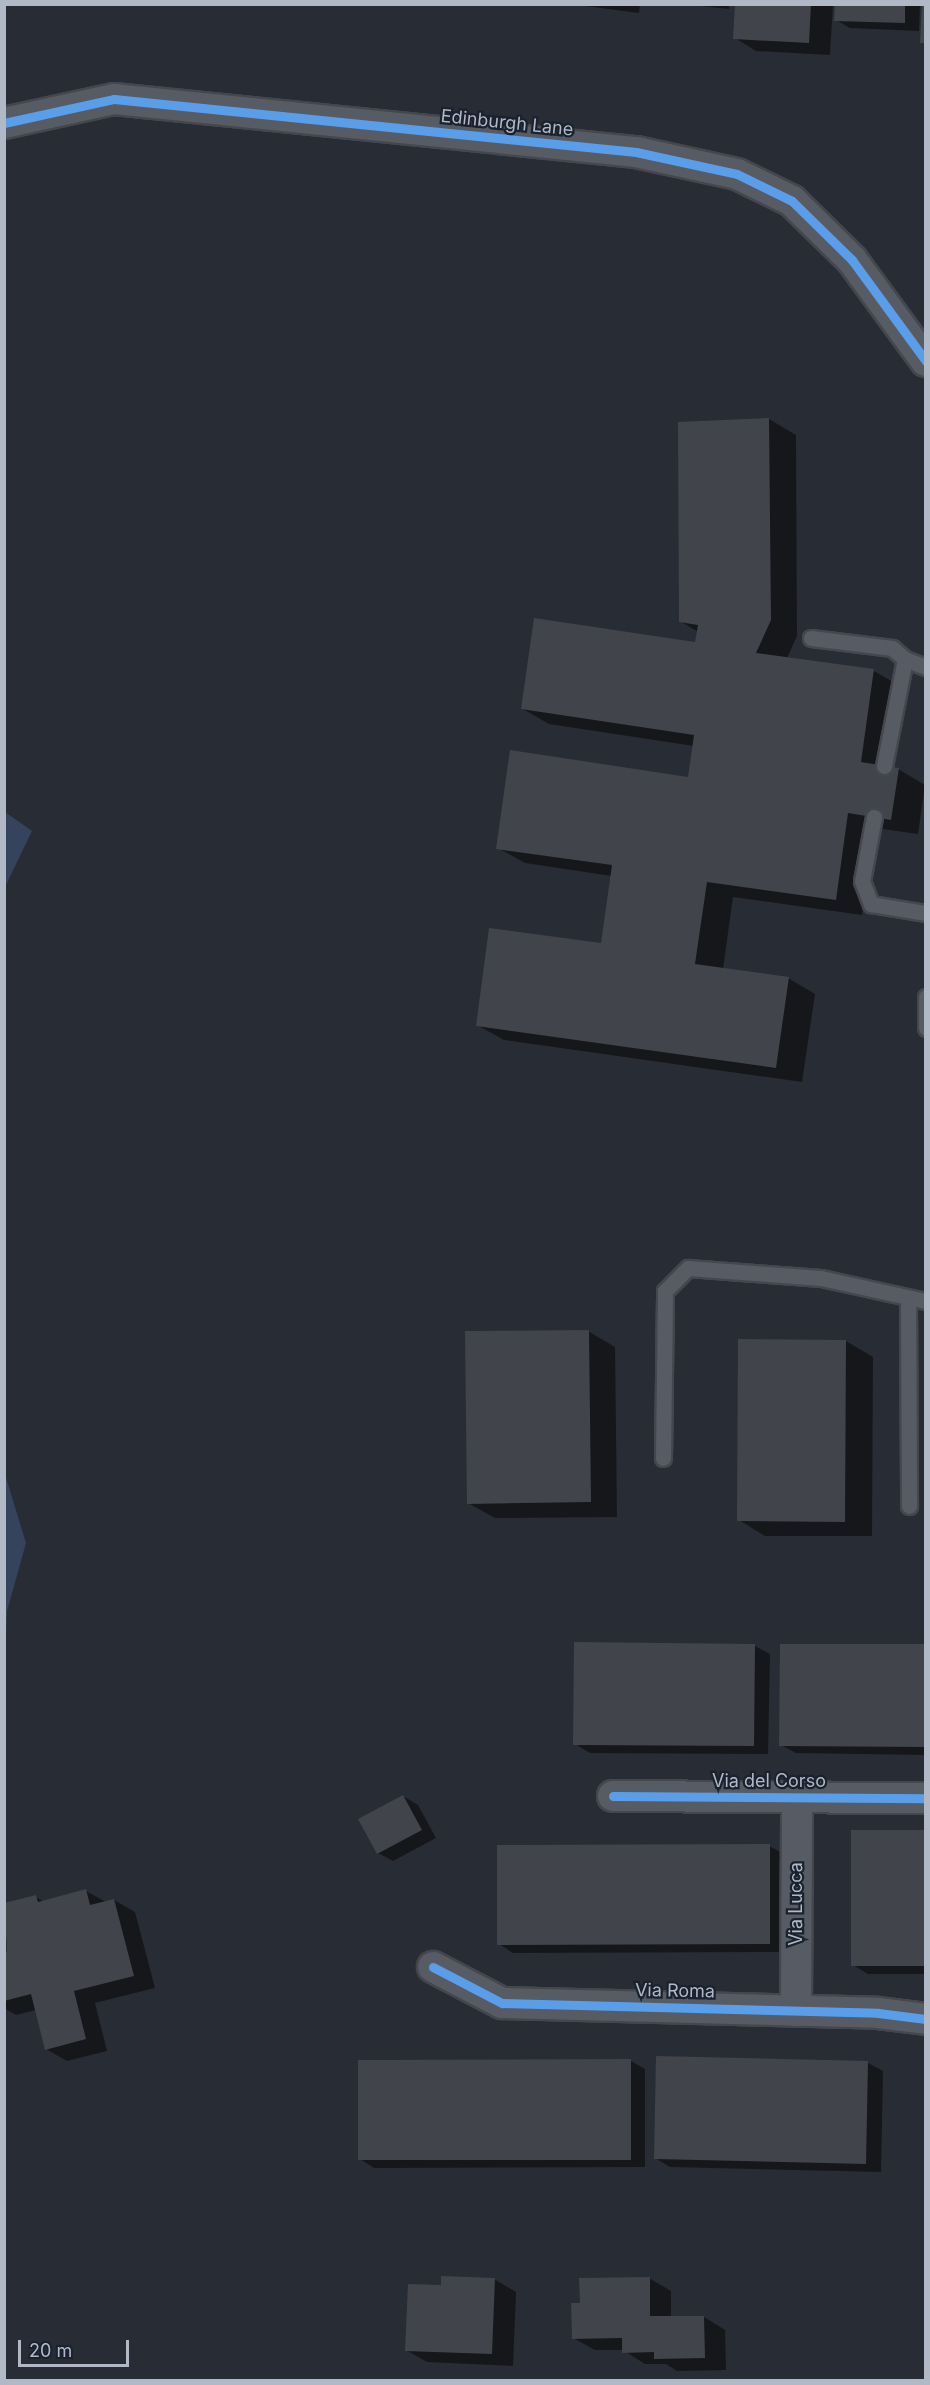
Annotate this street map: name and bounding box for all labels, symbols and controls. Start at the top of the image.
street label: Edinburgh Lane [440,105,574,141]
street label: Via del Corso [712,1770,826,1792]
street label: Via Lucca [785,1862,807,1946]
street label: Via Roma [635,1980,715,2002]
scale bar [21,2328,132,2366]
text: 20 m [29,2340,72,2361]

